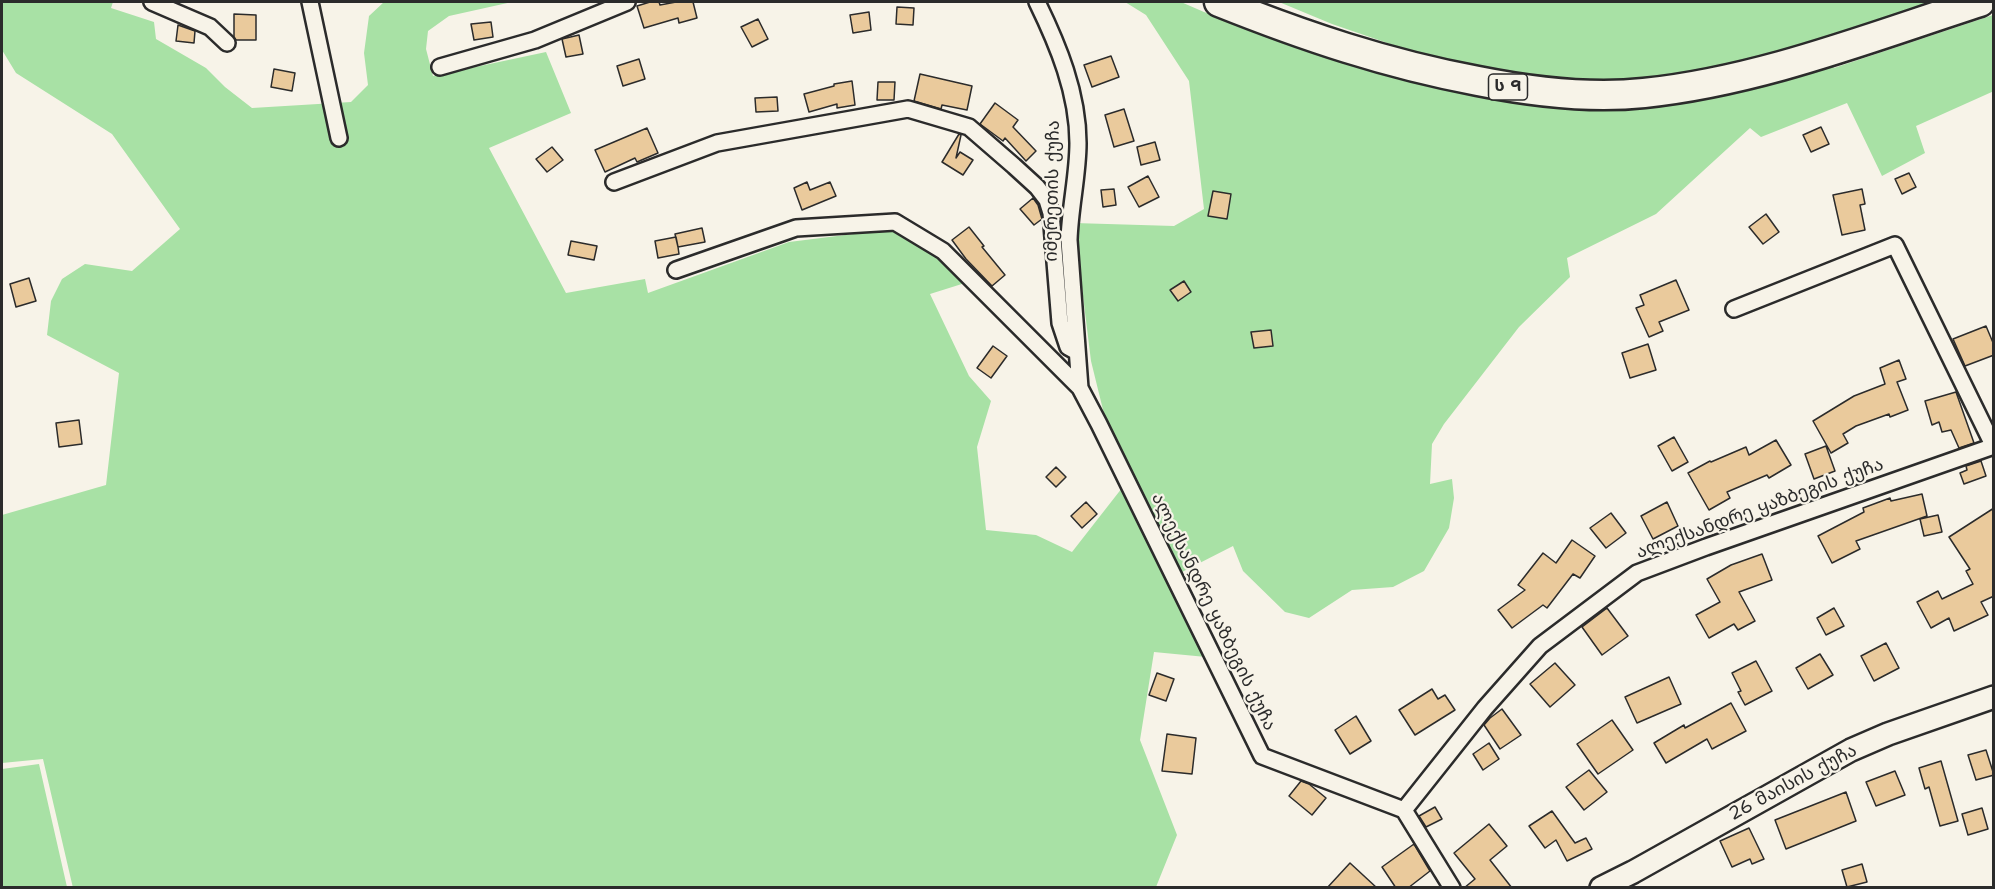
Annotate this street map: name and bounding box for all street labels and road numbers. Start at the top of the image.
road number: ს 9 [1488,74,1528,100]
street label: იმერეთის ქუჩა [1041,120,1065,262]
street label: ალექსანდრე ყაზბეგის ქუჩა [1633,454,1887,564]
street label: ალექსანდრე ყაზბეგის ქუჩა [1146,490,1280,734]
street label: 26 მაისის ქუჩა [1725,740,1861,826]

